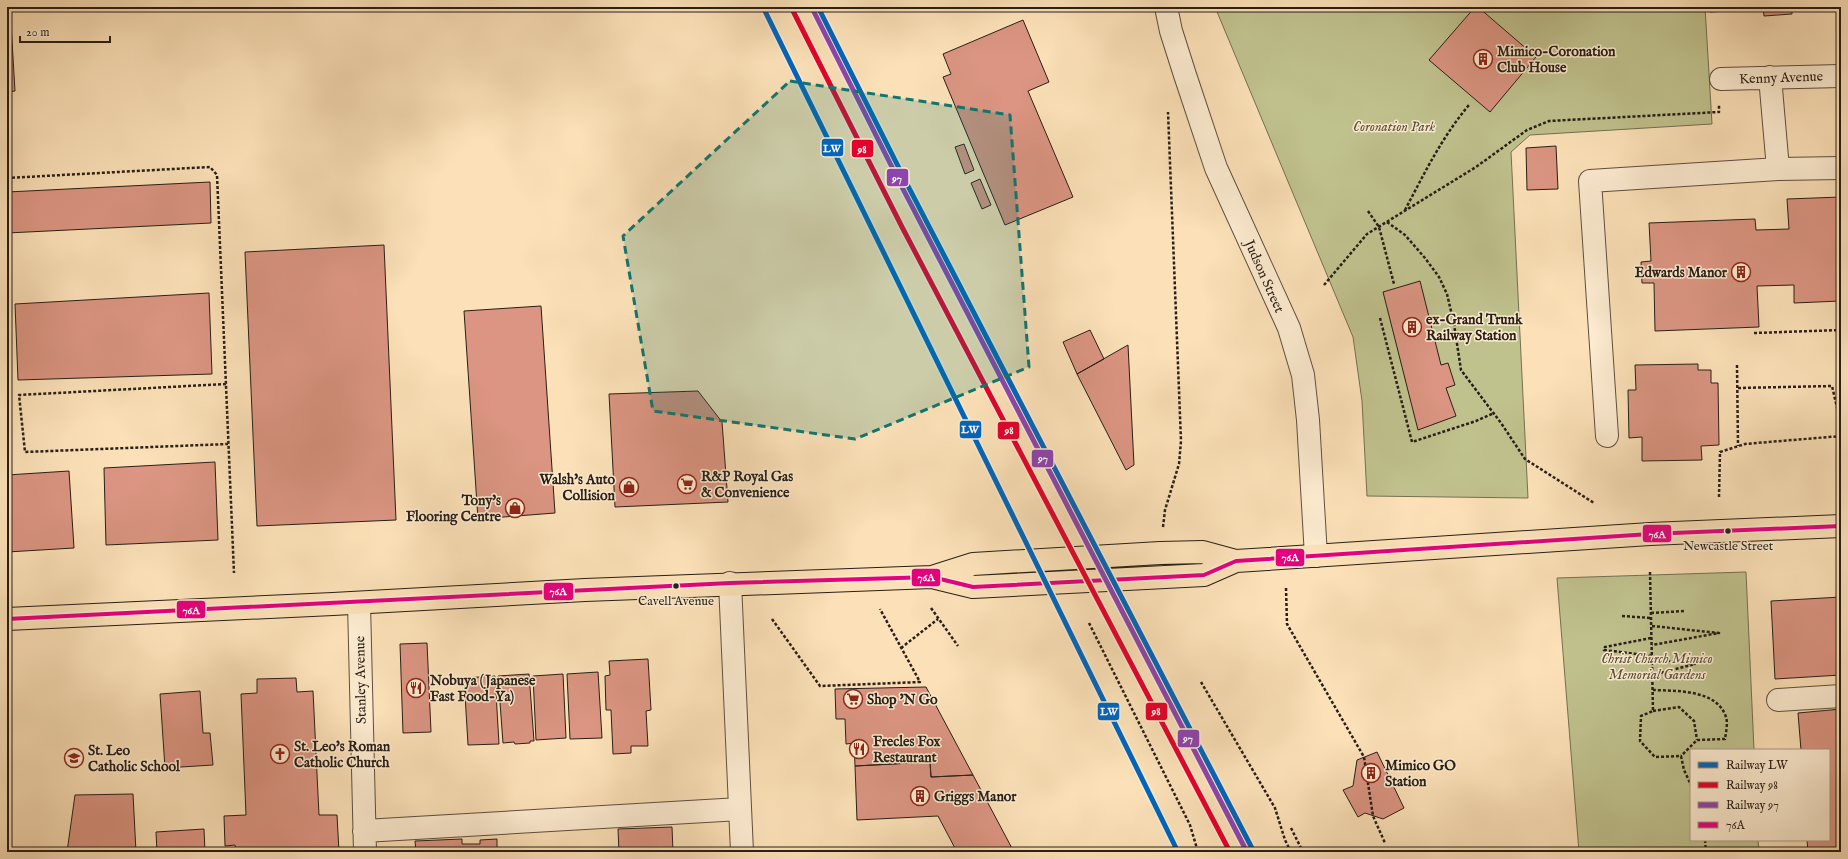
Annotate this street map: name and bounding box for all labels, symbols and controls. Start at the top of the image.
scale bar [20,18,110,44]
text: 20 m [26,25,49,40]
place label: Mimico-Coronation Club House [1497,43,1616,77]
building icon: Mimico-Coronation Club House [1472,48,1494,70]
street label: Kenny Avenue [1739,68,1824,88]
park label: Coronation Park [1353,118,1435,136]
line badge: LW [821,138,844,157]
line badge: 98 [851,139,874,158]
text: LW [822,142,843,156]
text: 98 [856,143,867,157]
line badge: 97 [886,168,909,187]
text: 97 [891,172,902,186]
street label: Judson Street [1239,235,1288,316]
building icon: Edwards Manor [1730,261,1752,283]
place label: Edwards Manor [1635,264,1728,282]
place label: ex-Grand Trunk Railway Station [1426,311,1523,345]
building icon: ex-Grand Trunk Railway Station [1401,316,1423,338]
line badge: LW [959,420,982,439]
line badge: 98 [997,421,1020,440]
text: LW [960,423,981,437]
text: 98 [1003,424,1014,438]
line badge: 97 [1031,449,1054,468]
text: 97 [1037,452,1048,466]
place label: R&P Royal Gas & Convenience [701,468,793,502]
place label: Walsh's Auto Collision [538,471,616,505]
supermarket icon: R&P Royal Gas & Convenience [676,473,698,495]
shop icon: Walsh's Auto Collision [618,476,640,498]
place label: Tony's Flooring Centre [406,492,502,526]
shop icon: Tony's Flooring Centre [504,497,526,519]
line badge: 76A [1642,524,1672,543]
marker: Newcastle Street [1723,526,1733,536]
text: 76A [1648,528,1666,542]
place label: Newcastle Street [1683,538,1774,555]
line badge: 76A [1275,548,1305,567]
text: 76A [1281,551,1299,565]
line badge: 76A [911,568,941,587]
text: 76A [917,571,935,585]
marker: Cavell Avenue [671,581,681,591]
line badge: 76A [543,582,574,601]
text: 76A [549,585,567,599]
place label: Cavell Avenue [638,593,714,610]
line badge: 76A [176,600,206,619]
text: 76A [182,604,200,618]
street label: Stanley Avenue [351,635,371,724]
park label: Christ Church Mimico Memorial Gardens [1601,650,1713,684]
place label: Nobuya (Japanese Fast Food-Ya) [429,672,536,706]
restaurant icon: Nobuya (Japanese Fast Food-Ya) [405,677,427,699]
supermarket icon: Shop 'N Go [842,688,864,710]
place label: Shop 'N Go [867,691,938,709]
line badge: LW [1097,702,1120,721]
line badge: 98 [1145,702,1168,721]
text: LW [1099,705,1120,719]
text: 98 [1150,705,1161,719]
line badge: 97 [1177,729,1200,748]
text: 97 [1182,732,1193,746]
place label: Frecles Fox Restaurant [873,733,941,767]
place label: St. Leo's Roman Catholic Church [294,738,391,772]
restaurant icon: Frecles Fox Restaurant [848,738,870,760]
place label: St. Leo Catholic School [88,742,181,776]
church icon: St. Leo's Roman Catholic Church [269,743,291,765]
school or university icon: St. Leo Catholic School [63,747,85,769]
legend [1690,749,1830,841]
place label: Mimico GO Station [1385,757,1456,791]
text: Railway LW [1726,758,1788,773]
building icon: Mimico GO Station [1360,762,1382,784]
text: Railway 98 [1726,778,1778,793]
building icon: Griggs Manor [909,785,931,807]
place label: Griggs Manor [934,788,1017,806]
text: Railway 97 [1726,798,1779,813]
text: 76A [1726,818,1746,833]

